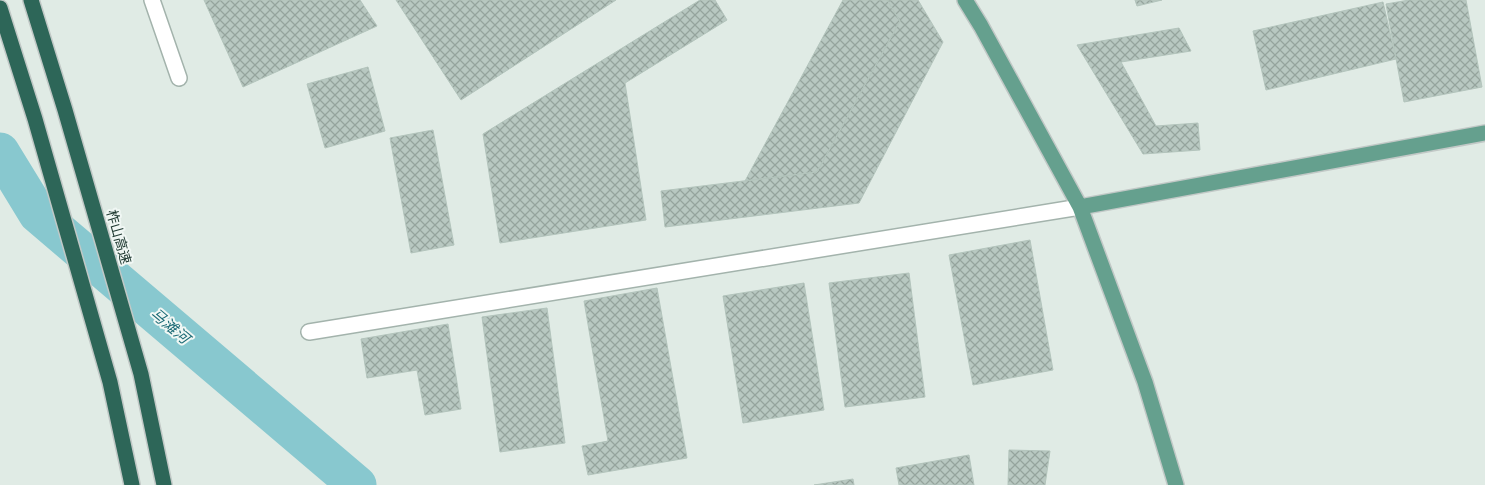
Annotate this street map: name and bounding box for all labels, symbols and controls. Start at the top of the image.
street label: 柞山高速 [103,207,136,266]
water label: 马滩河 [147,303,197,349]

